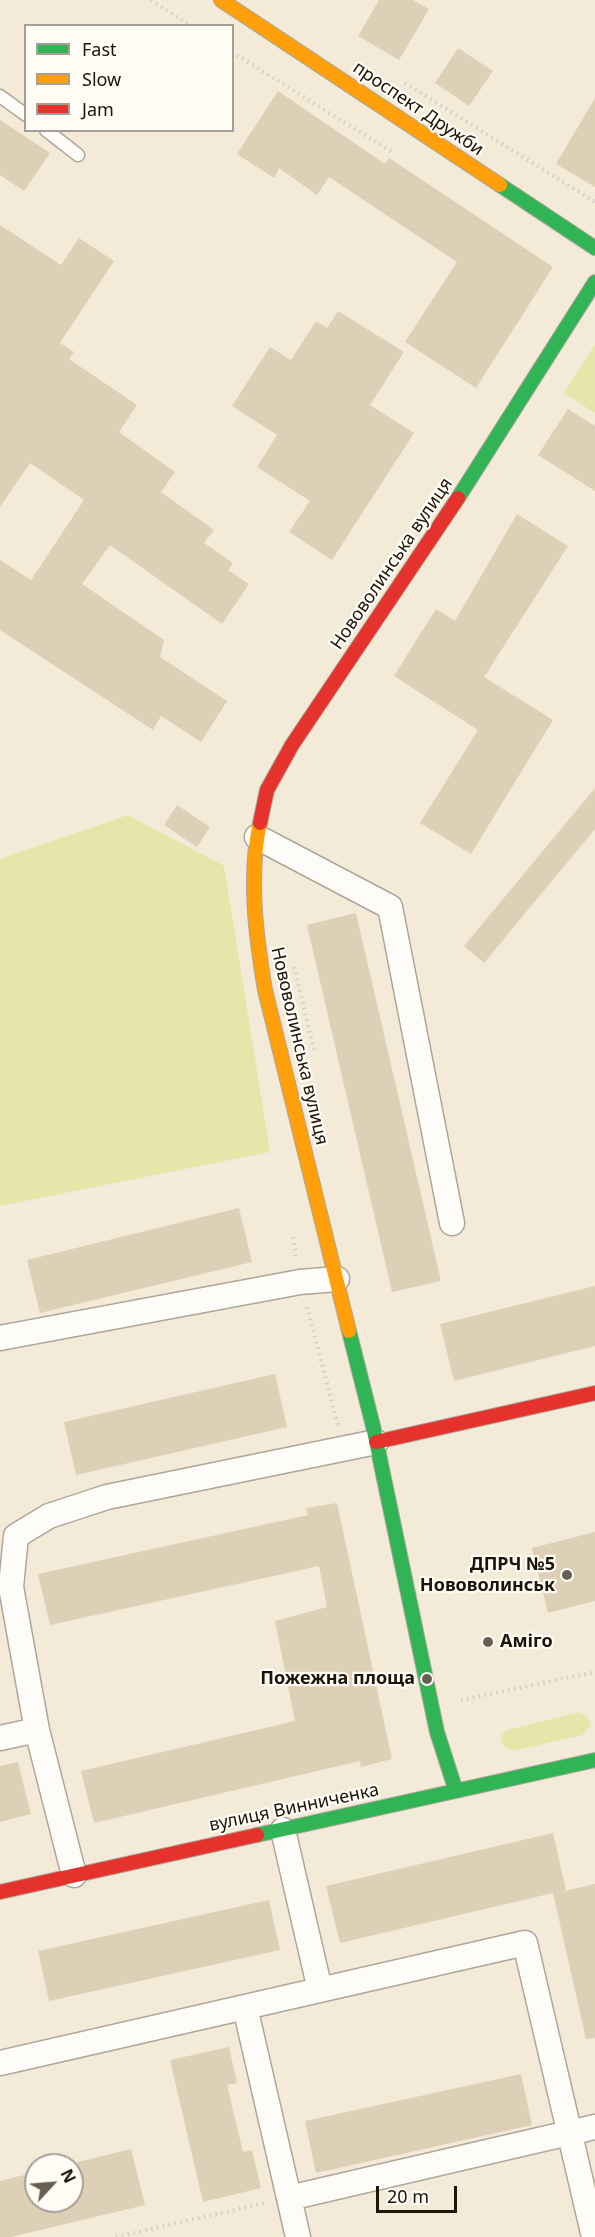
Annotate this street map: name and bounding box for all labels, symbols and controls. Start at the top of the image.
legend [24,24,234,132]
text: Fast [82,37,117,61]
street label: проспект Дружби [348,57,488,161]
text: Slow [82,67,121,91]
text: Jam [82,97,114,121]
street label: Нововолинська вулиця [326,474,458,654]
street label: Нововолинська вулиця [266,945,332,1147]
place label: ДПРЧ №5 Нововолинськ [420,1554,555,1596]
marker: ДПРЧ №5 Нововолинськ [560,1568,574,1582]
place label: Аміго [500,1631,553,1653]
marker: Аміго [481,1635,495,1649]
place label: Пожежна площа [260,1668,415,1690]
marker: Пожежна площа [420,1672,434,1686]
street label: вулиця Винниченка [207,1779,381,1837]
north arrow [24,2153,84,2213]
text: N [56,2165,81,2187]
scale bar [379,2174,460,2212]
text: 20 m [387,2184,429,2208]

